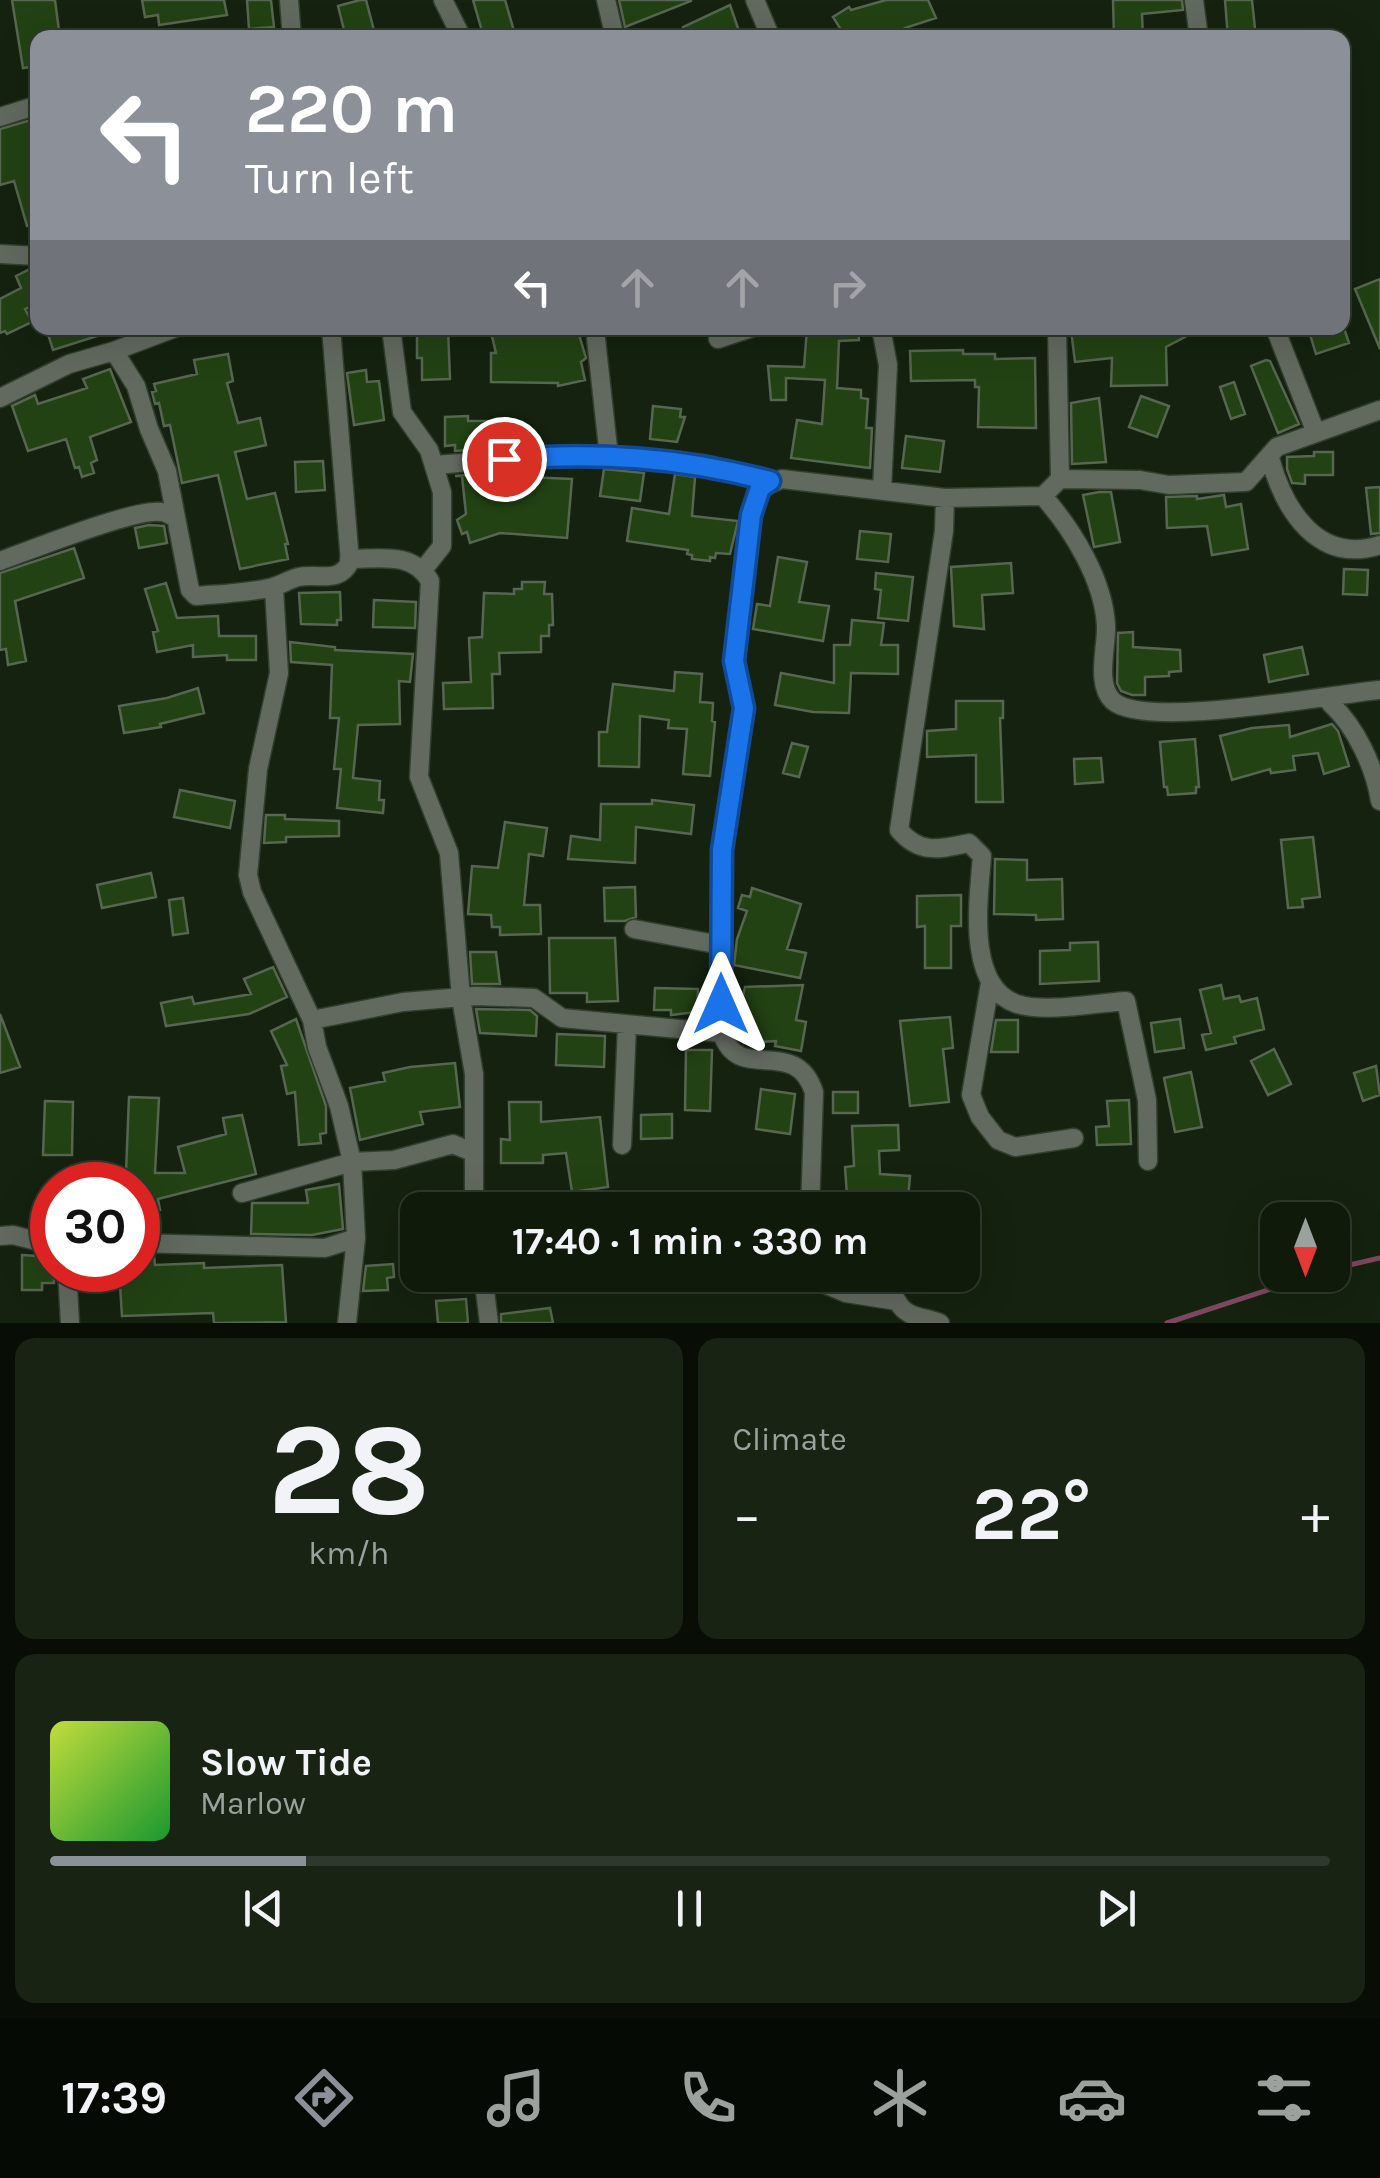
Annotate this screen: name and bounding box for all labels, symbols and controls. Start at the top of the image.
text: 220 m [245,68,458,150]
icon: left [80,70,210,200]
text: Turn left [245,152,414,204]
icon: left [505,260,560,315]
icon: ahead [610,260,665,315]
icon: ahead [715,260,770,315]
icon: right [820,260,875,315]
pin [462,417,547,502]
icon: arrive [477,432,532,487]
position arrow [669,952,773,1056]
speed limit sign: 30 [30,1162,160,1292]
north arrow [1260,1202,1350,1292]
map controls [1260,1202,1350,1292]
text: 17:40 · 1 min · 330 m [512,1219,868,1264]
text: 28 [267,1394,430,1546]
text: Climate [733,1421,847,1458]
text: 22° [971,1470,1091,1558]
text: − [733,1483,761,1547]
text: + [1301,1483,1330,1547]
text: km/h [308,1535,389,1572]
text: Slow Tide [200,1740,372,1785]
text: Marlow [200,1785,306,1822]
icon: previous [236,1881,291,1936]
icon: pause [662,1881,717,1936]
icon: next [1089,1881,1144,1936]
icon: directions [289,2063,359,2133]
icon: music [481,2063,551,2133]
icon: phone [673,2063,743,2133]
icon: climate [865,2063,935,2133]
icon: car [1057,2063,1127,2133]
icon: filters [1249,2063,1319,2133]
text: 17:39 [61,2072,167,2124]

